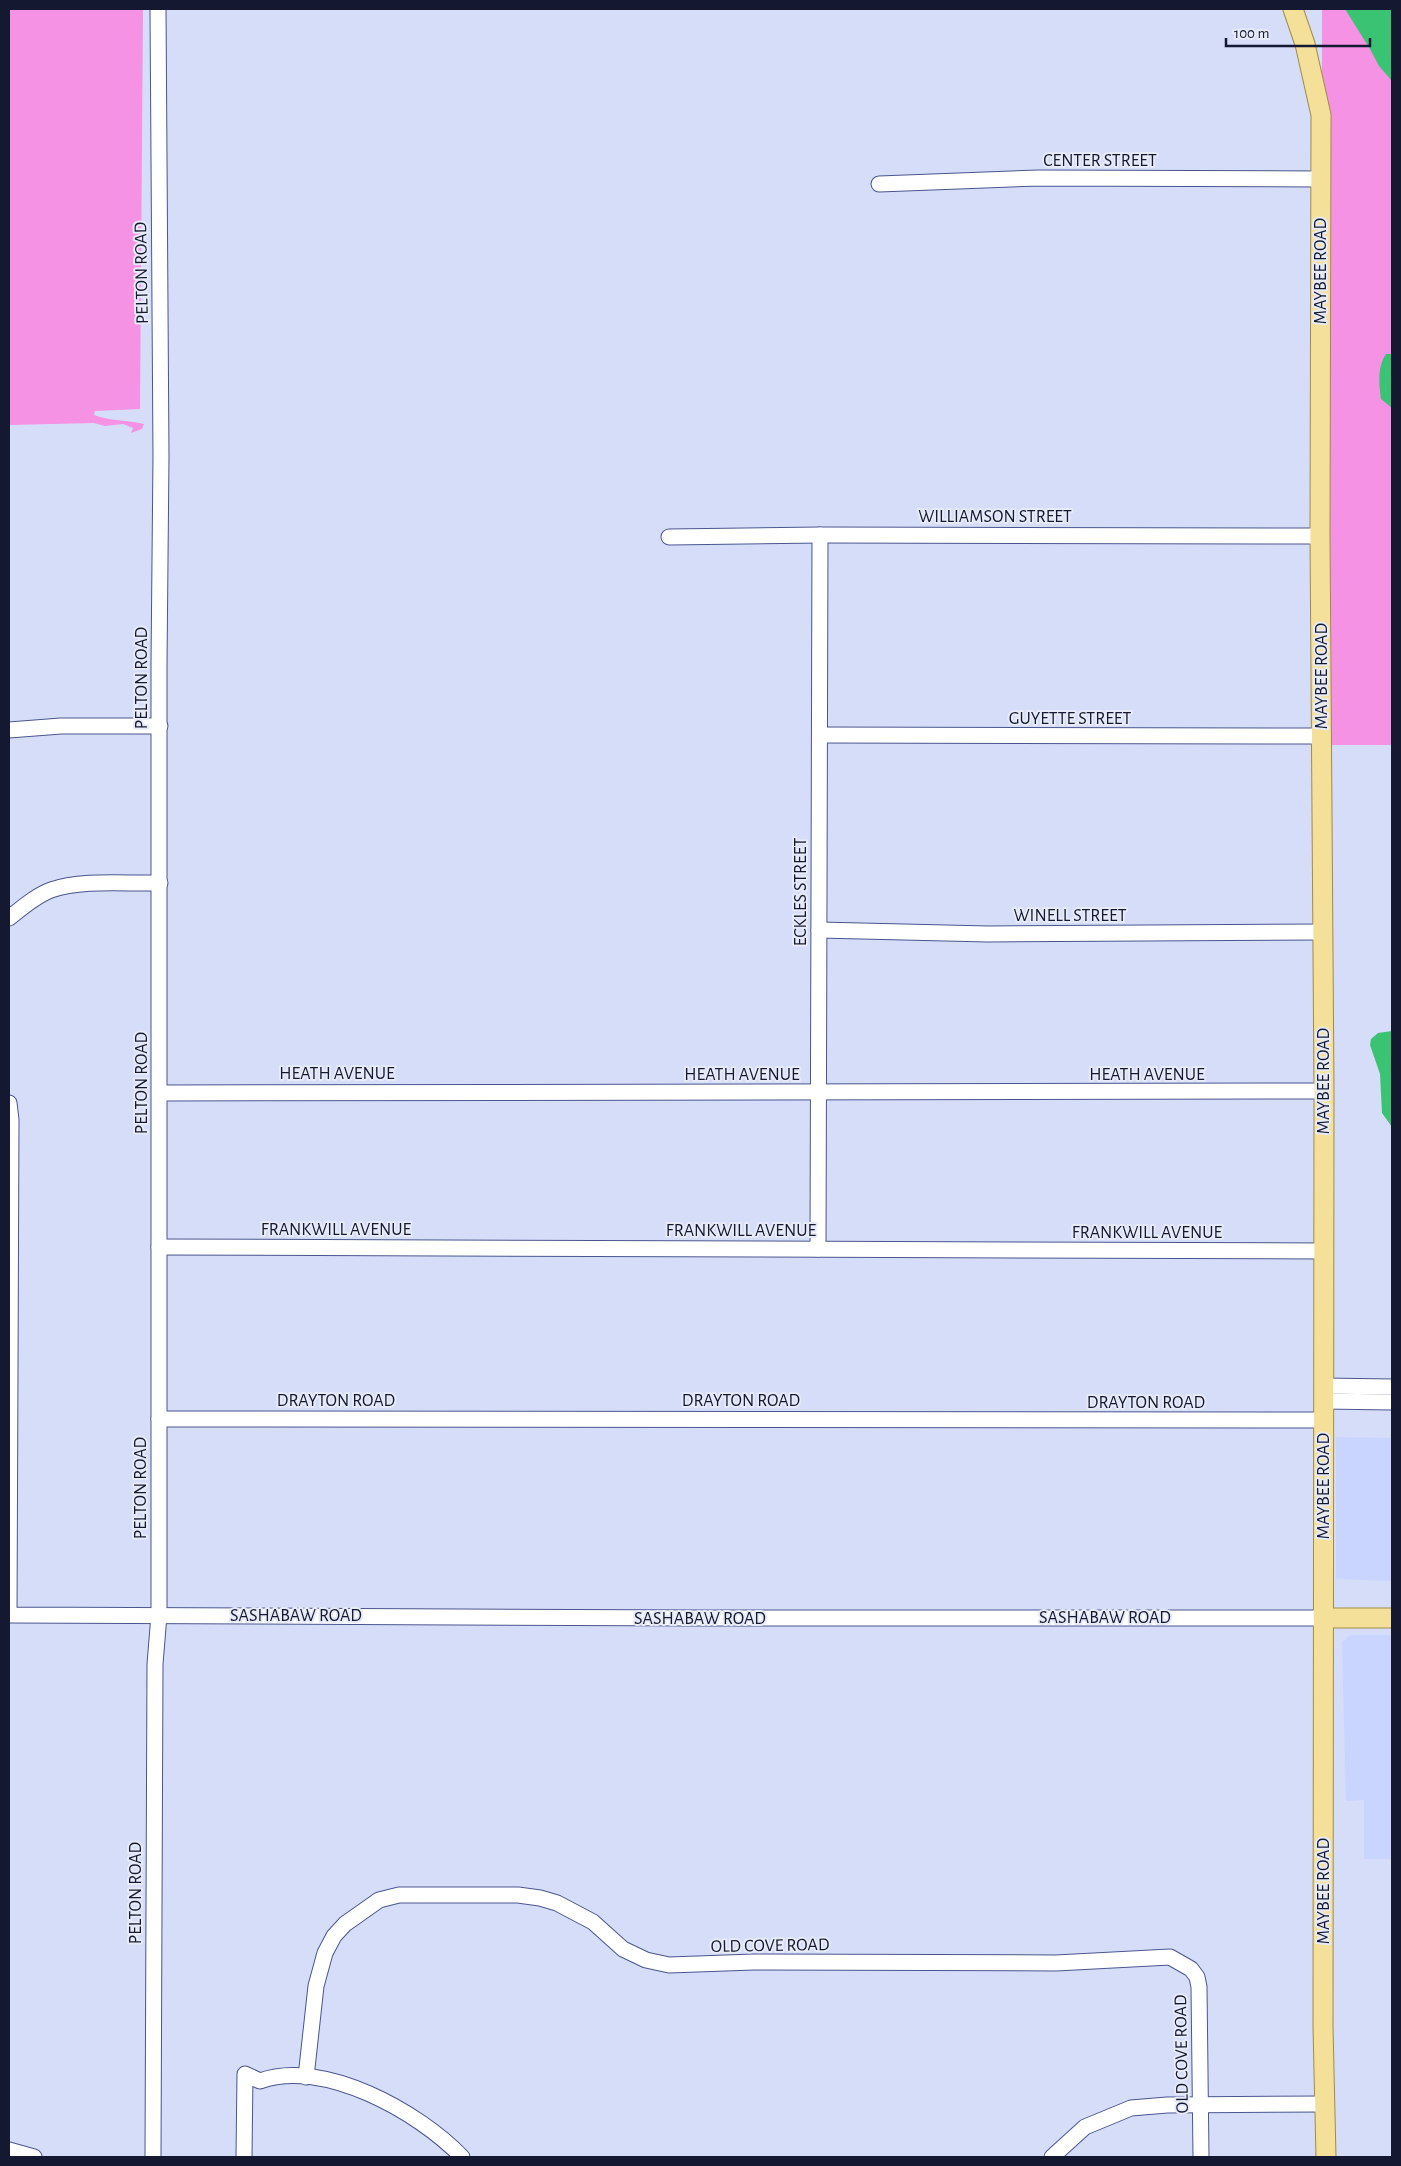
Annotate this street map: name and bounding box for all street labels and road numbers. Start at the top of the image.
street label: CENTER STREET [1043,152,1157,170]
street label: MAYBEE ROAD [1312,218,1330,324]
street label: PELTON ROAD [132,222,152,324]
street label: WILLIAMSON STREET [918,508,1072,526]
street label: MAYBEE ROAD [1313,623,1331,729]
street label: PELTON ROAD [133,627,151,729]
street label: GUYETTE STREET [1009,710,1132,728]
street label: ECKLES STREET [792,838,810,946]
street label: WINELL STREET [1013,907,1127,925]
street label: MAYBEE ROAD [1315,1028,1333,1134]
street label: PELTON ROAD [133,1032,151,1134]
street label: HEATH AVENUE [279,1065,395,1083]
street label: HEATH AVENUE [684,1066,800,1084]
street label: HEATH AVENUE [1089,1066,1205,1084]
street label: FRANKWILL AVENUE [261,1221,411,1239]
street label: FRANKWILL AVENUE [666,1222,816,1240]
street label: FRANKWILL AVENUE [1072,1224,1222,1242]
street label: DRAYTON ROAD [277,1392,395,1410]
street label: DRAYTON ROAD [682,1392,800,1410]
street label: DRAYTON ROAD [1087,1394,1205,1412]
street label: MAYBEE ROAD [1315,1433,1333,1539]
street label: PELTON ROAD [132,1437,150,1539]
street label: SASHABAW ROAD [230,1607,362,1625]
street label: SASHABAW ROAD [1039,1609,1171,1627]
street label: SASHABAW ROAD [634,1610,766,1628]
street label: MAYBEE ROAD [1315,1838,1333,1944]
street label: PELTON ROAD [127,1842,145,1944]
street label: OLD COVE ROAD [710,1936,830,1956]
street label: OLD COVE ROAD [1172,1994,1192,2114]

